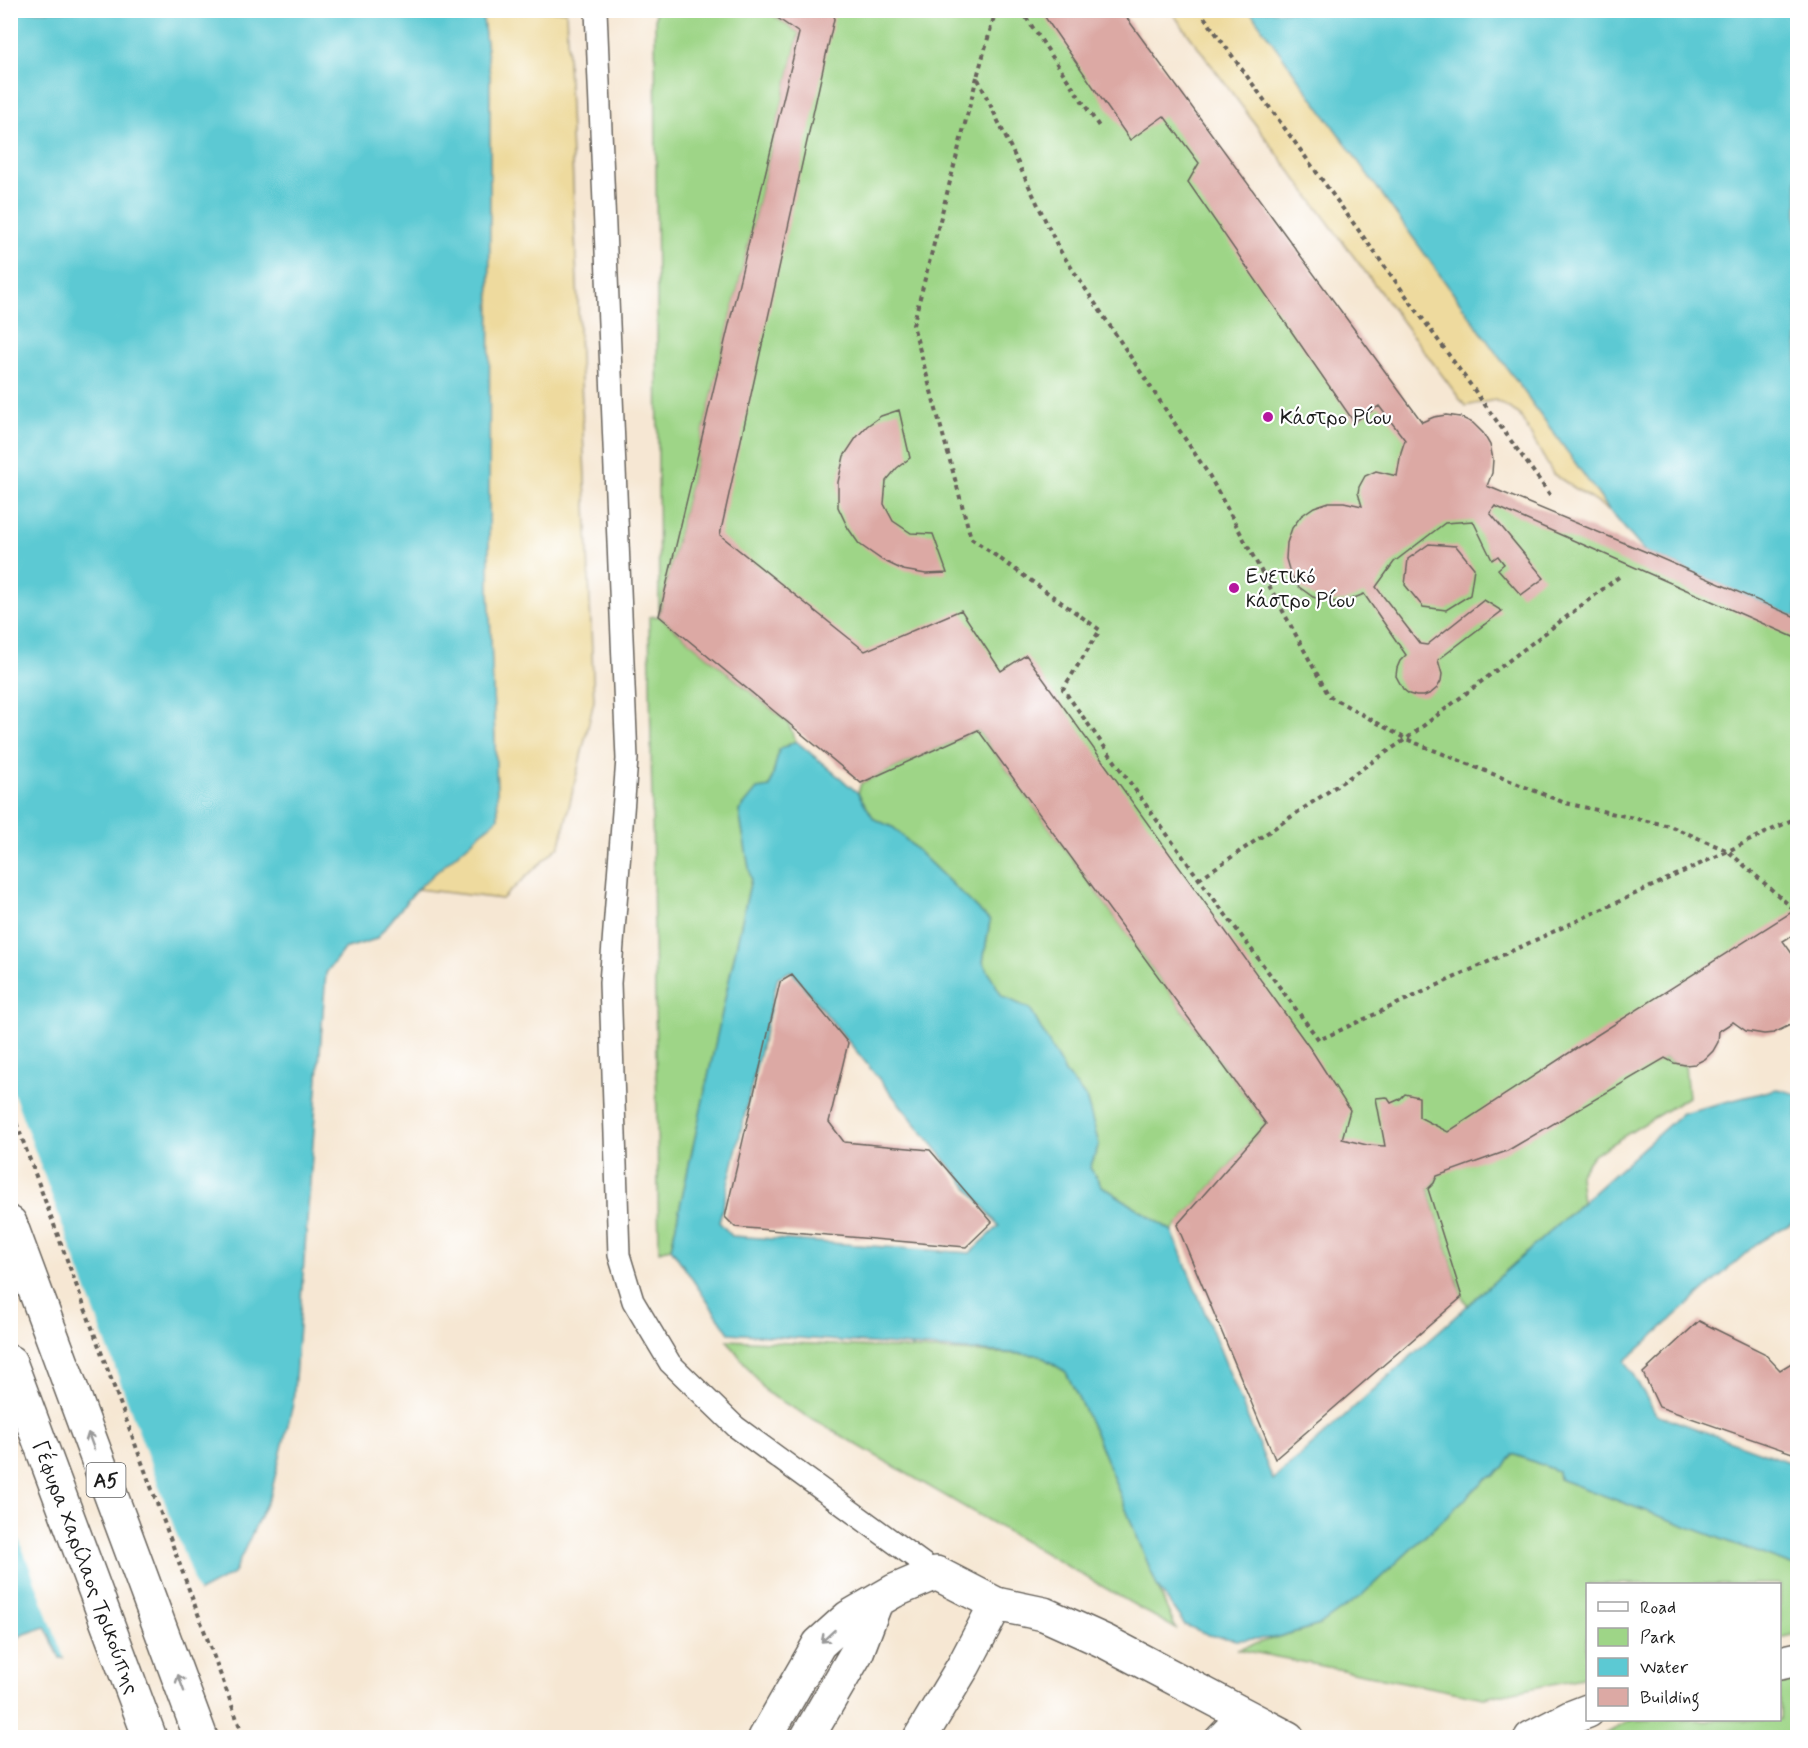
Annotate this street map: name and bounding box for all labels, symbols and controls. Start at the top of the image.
place label: Κάστρο Ρίου [1280,404,1392,432]
marker: Κάστρο Ρίου [1261,410,1275,424]
place label: Ενετικό κάστρο Ρίου [1246,563,1355,615]
marker: Ενετικό κάστρο Ρίου [1227,581,1241,595]
one-way arrow [85,1432,96,1451]
street label: Γέφυρα Χαρίλαος Τρικούπης [26,1437,145,1698]
road number: Α5 [86,1463,126,1497]
legend [1586,1583,1781,1721]
text: Road [1640,1596,1676,1620]
text: Park [1640,1626,1676,1650]
one-way arrow [821,1629,836,1643]
text: Water [1640,1656,1689,1680]
one-way arrow [174,1674,185,1692]
text: Building [1640,1686,1700,1712]

